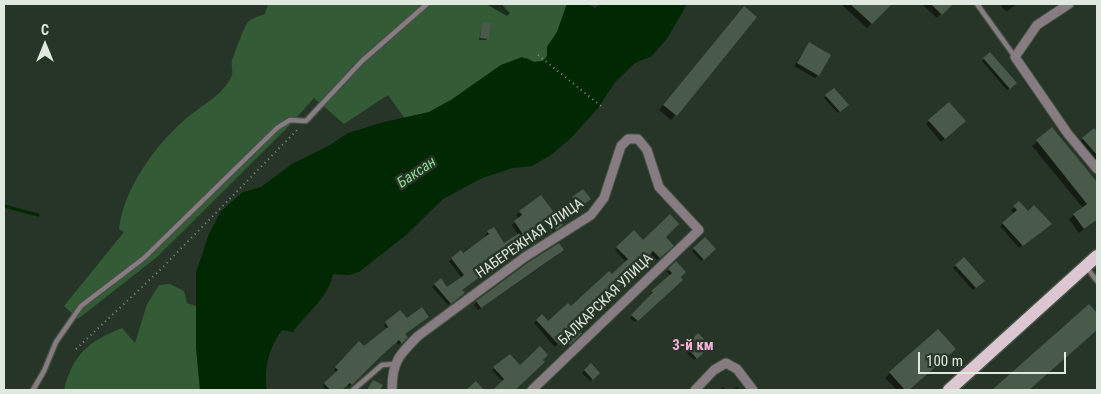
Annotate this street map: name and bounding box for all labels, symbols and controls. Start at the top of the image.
north arrow [20,20,70,70]
text: С [41,22,49,38]
water label: Баксан [394,154,440,192]
street label: НАБЕРЕЖНАЯ УЛИЦА [473,196,587,282]
street label: БАЛКАРСКАЯ УЛИЦА [555,251,657,349]
district label: 3-й км [672,337,714,355]
scale bar [921,342,1068,374]
text: 100 m [926,352,963,370]

